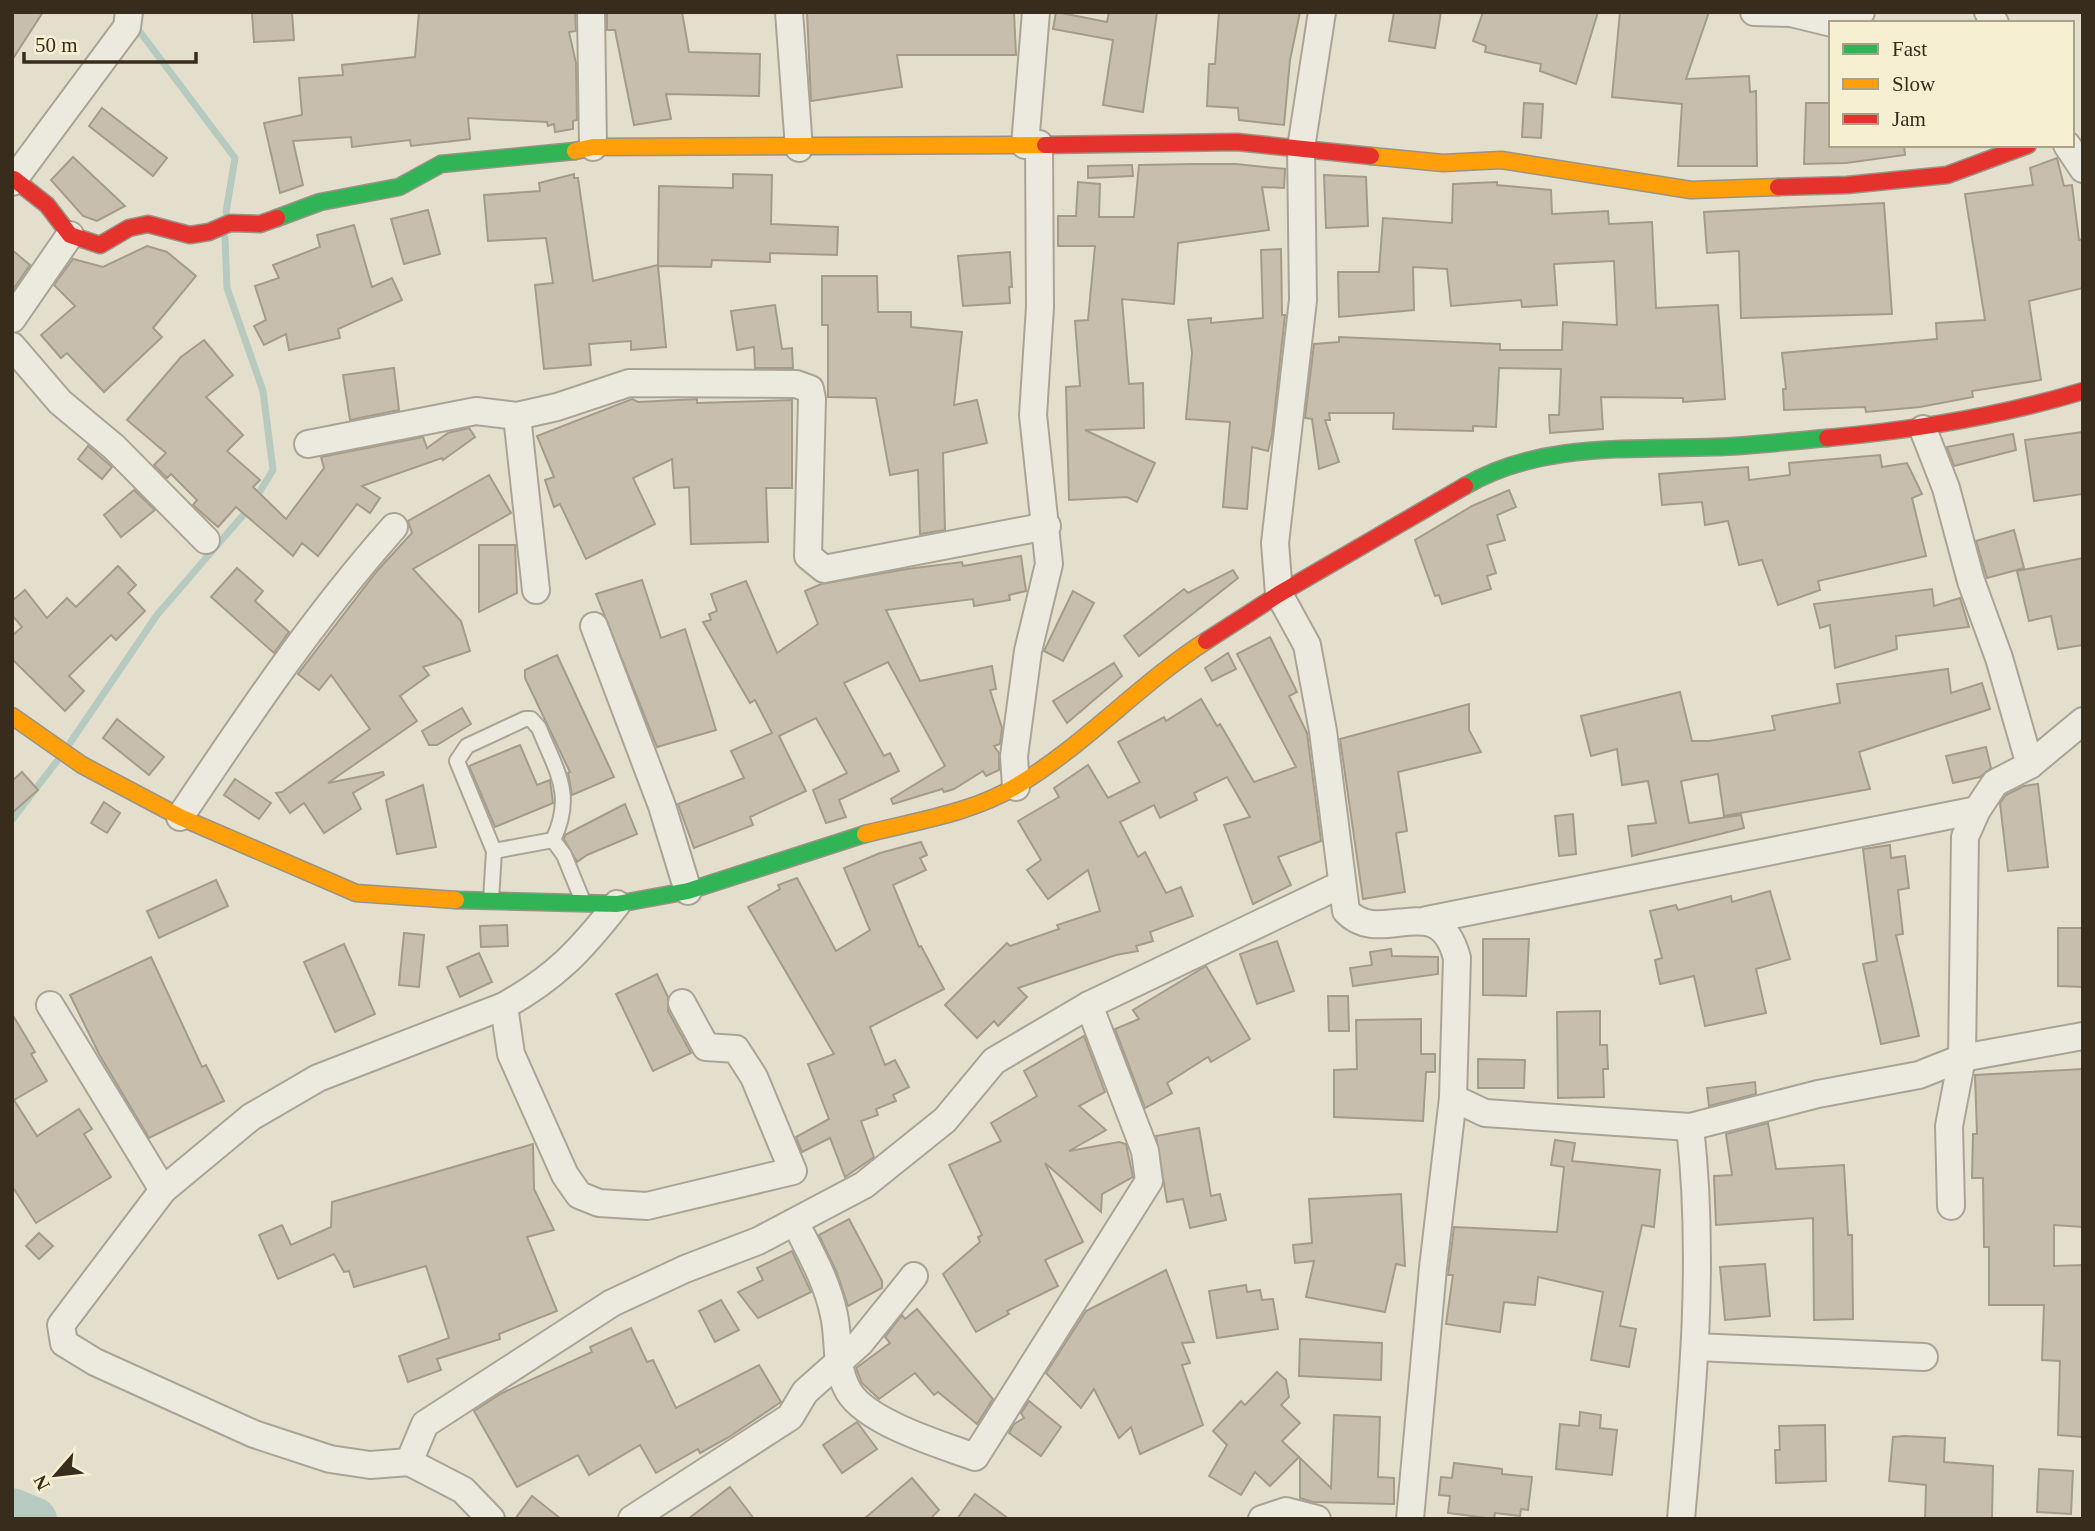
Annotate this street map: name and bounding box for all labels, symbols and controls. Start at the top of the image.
scale bar [24,21,196,65]
legend [1829,21,2074,147]
text: 50 m [35,33,78,57]
text: Fast [1892,37,1927,61]
text: Slow [1892,72,1936,96]
text: Jam [1892,107,1926,131]
north arrow [21,1440,91,1510]
text: N [29,1472,54,1494]

